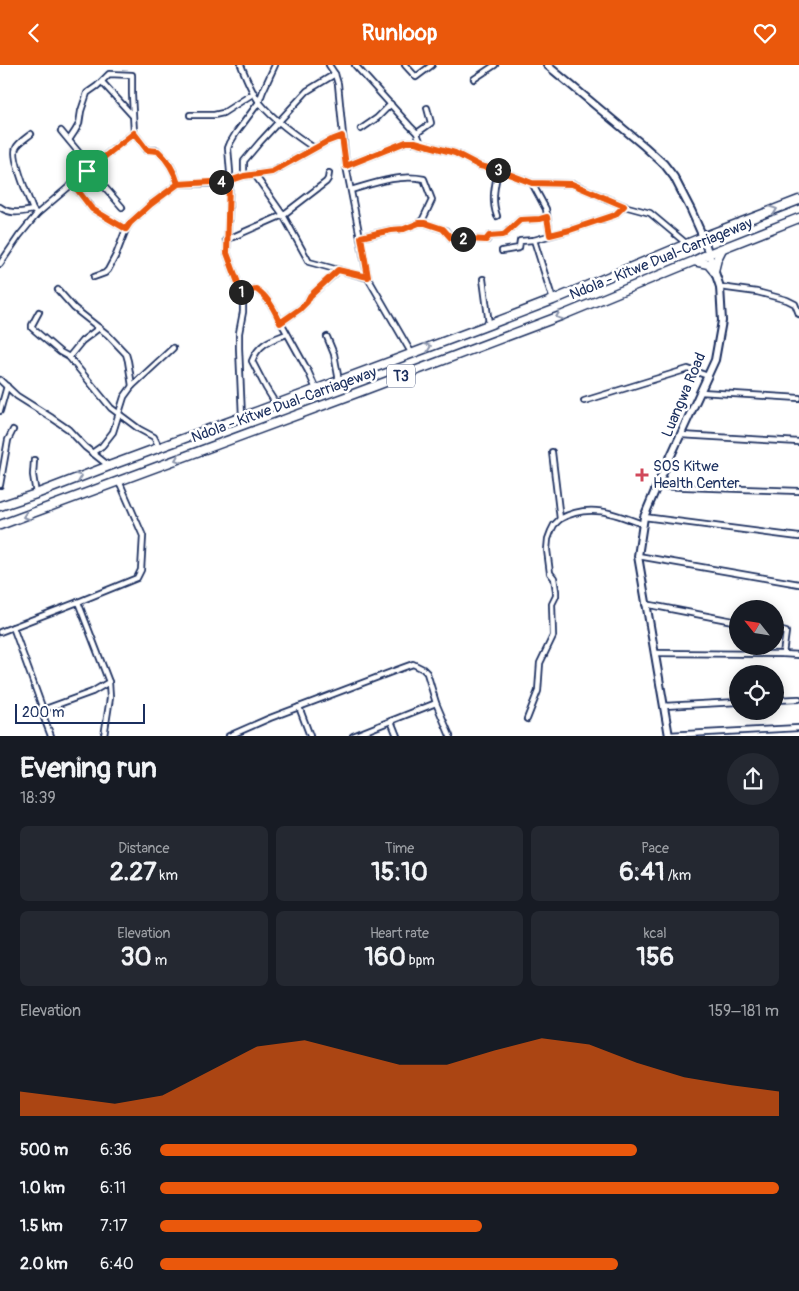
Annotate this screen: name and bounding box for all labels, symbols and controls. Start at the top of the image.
icon: back [20,19,48,47]
text: Runloop [362,19,437,47]
icon: heart [751,19,779,47]
pin [66,150,108,192]
icon: arrive [73,157,101,185]
pin: 3 [486,157,510,183]
text: 3 [495,162,502,179]
pin: 4 [208,169,234,195]
text: 4 [217,174,226,191]
one-way arrow [769,206,778,216]
street label: Ndola - Kitwe Dual-Carriageway [567,213,756,304]
pin: 2 [450,227,476,251]
text: 2 [460,231,467,248]
pin: 1 [228,279,254,305]
text: 1 [239,284,244,301]
one-way arrow [556,310,564,320]
one-way arrow [423,343,432,354]
street label: Luangwa Road [658,350,710,440]
street label: Ndola - Kitwe Dual-Carriageway [189,362,380,447]
road number: T3 [387,365,415,387]
one-way arrow [174,453,183,463]
place label: SOS Kitwe Health Center [653,457,740,493]
marker: SOS Kitwe Health Center [635,468,649,482]
one-way arrow [74,473,83,483]
one-way arrow [22,510,31,520]
north arrow [729,600,784,655]
map controls [729,600,784,720]
button: locate [729,665,784,720]
scale bar [15,701,145,724]
text: 200 m [22,704,64,721]
text: Evening run [20,751,157,786]
button: share [727,753,779,805]
text: 18:39 [20,788,56,808]
text: Distance [118,840,169,857]
text: Time [385,840,414,857]
text: Pace [641,840,669,857]
text: 2.27 [110,857,157,888]
text: 15:10 [371,857,428,888]
text: 6:41 [619,857,665,888]
text: km [157,867,178,884]
text: /km [665,867,691,884]
text: Elevation [117,925,171,942]
text: Heart rate [370,925,429,942]
text: kcal [644,925,667,942]
text: 30 [121,942,152,973]
text: 160 [364,942,406,973]
text: 156 [636,942,674,973]
text: m [152,952,167,969]
text: bpm [406,952,435,969]
text: Elevation [20,1001,81,1021]
text: 159–181 m [708,1001,779,1021]
text: 500 m [20,1140,68,1160]
text: 6:36 [100,1140,132,1160]
text: 1.0 km [20,1178,65,1198]
text: 6:11 [100,1178,126,1198]
text: 1.5 km [20,1216,63,1236]
text: 7:17 [100,1216,127,1236]
text: 2.0 km [20,1254,68,1274]
text: 6:40 [100,1254,134,1274]

